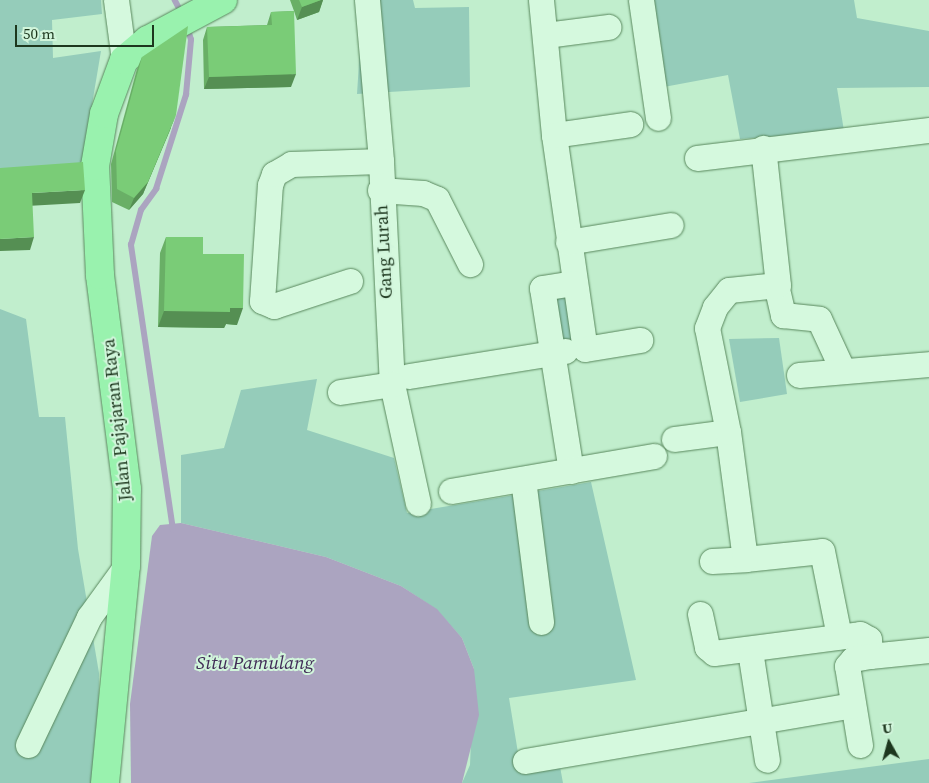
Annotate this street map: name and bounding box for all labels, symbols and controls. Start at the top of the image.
scale bar [18,15,156,47]
text: 50 m [23,23,55,44]
street label: Gang Lurah [371,205,397,299]
street label: Jalan Pajajaran Raya [98,338,136,502]
water label: Situ Pamulang [196,652,314,674]
north arrow [864,718,914,768]
text: U [881,718,893,739]

